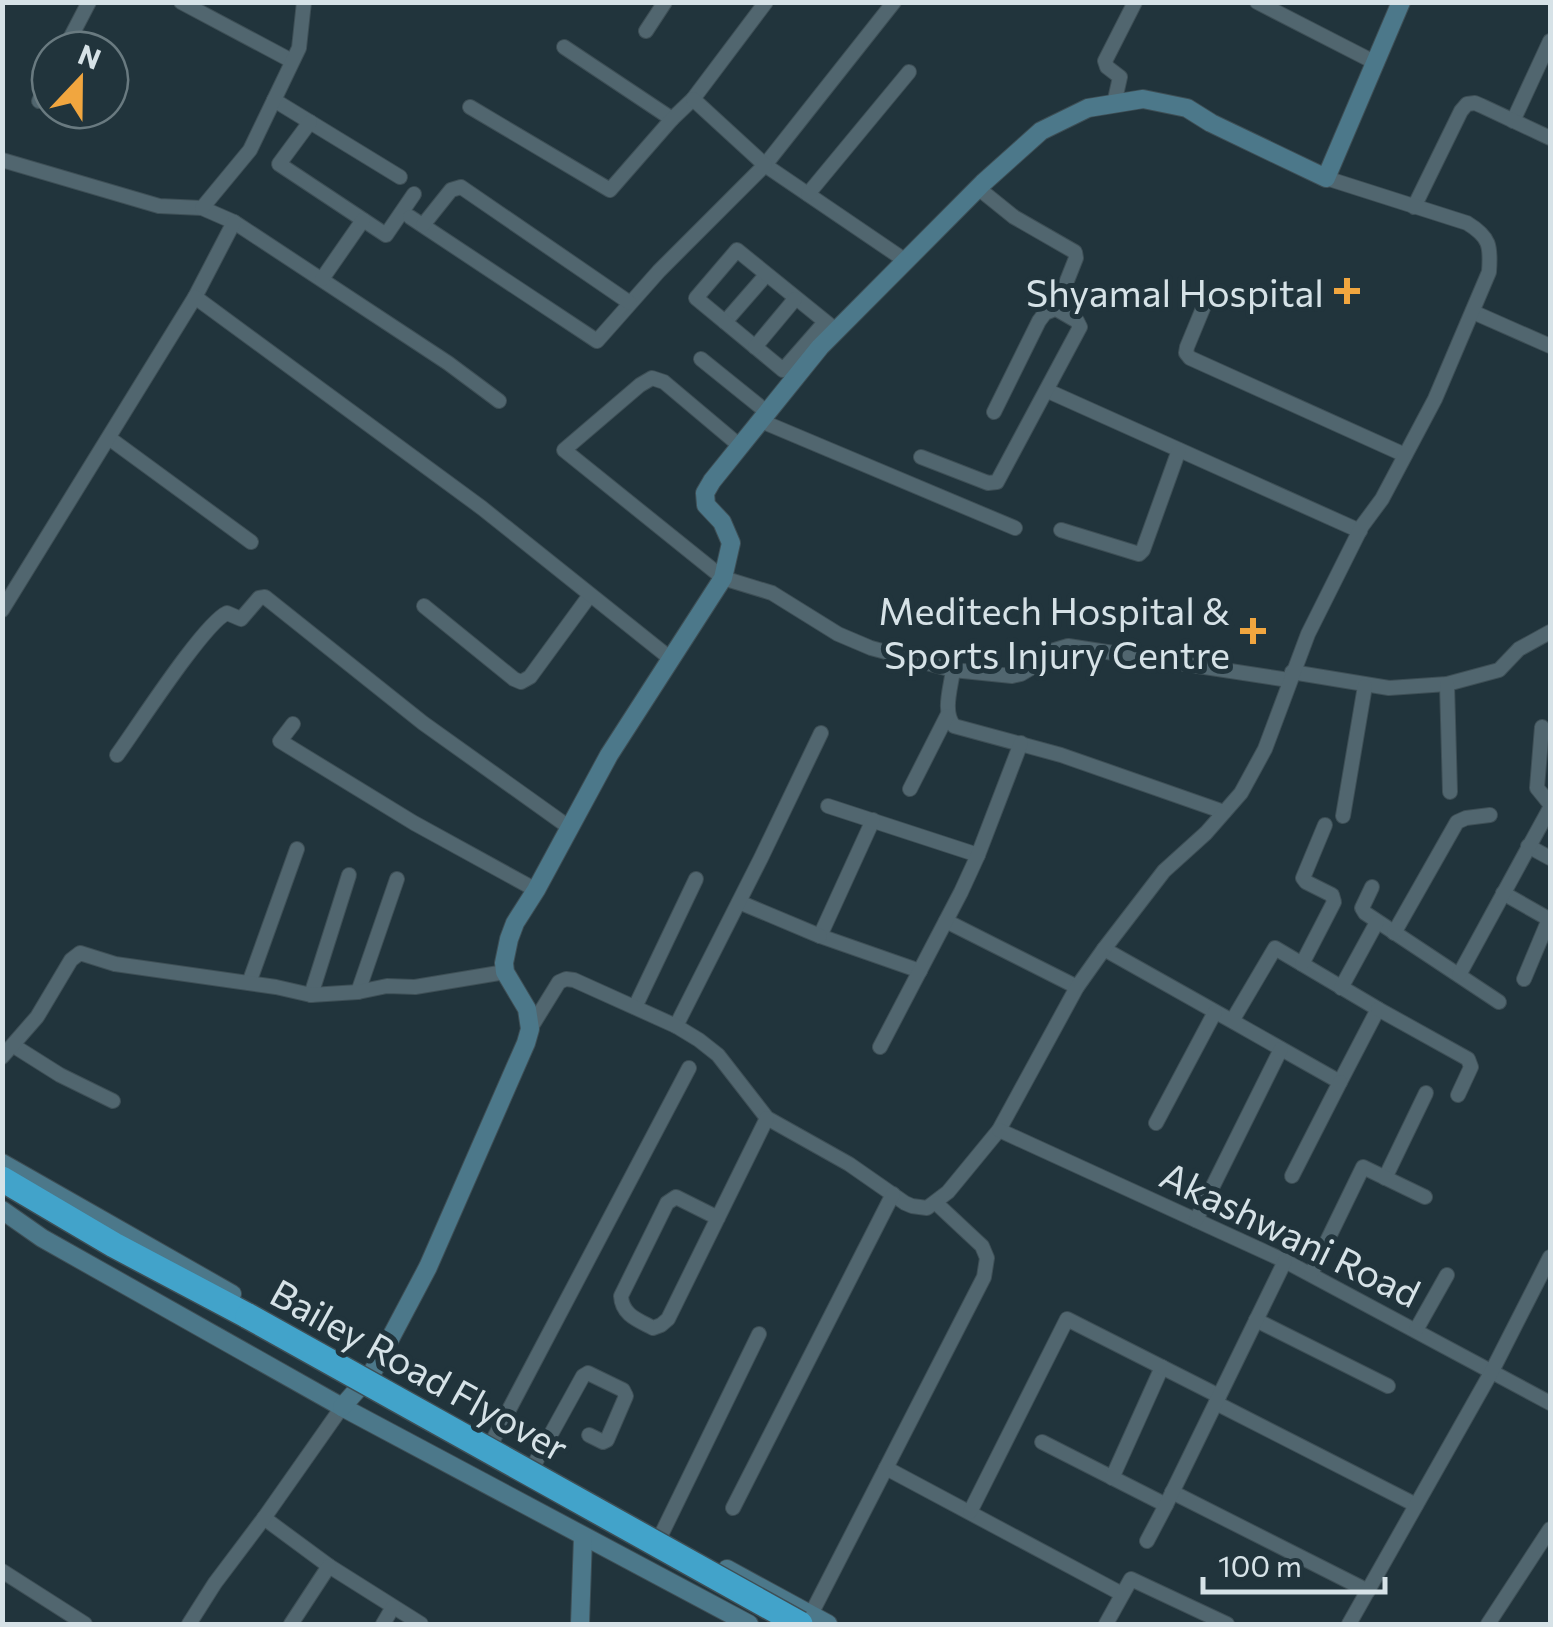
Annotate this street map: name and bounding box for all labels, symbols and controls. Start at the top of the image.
north arrow [30,30,130,130]
text: N [74,36,106,76]
place label: Shyamal Hospital [1026,268,1324,315]
marker: Shyamal Hospital [1334,278,1360,304]
place label: Meditech Hospital & Sports Injury Centre [878,586,1230,677]
marker: Meditech Hospital & Sports Injury Centre [1240,618,1266,644]
street label: Akashwani Road [1154,1150,1428,1316]
street label: Bailey Road Flyover [263,1268,577,1470]
scale bar [1203,1532,1386,1594]
text: 100 m [1218,1546,1302,1583]

